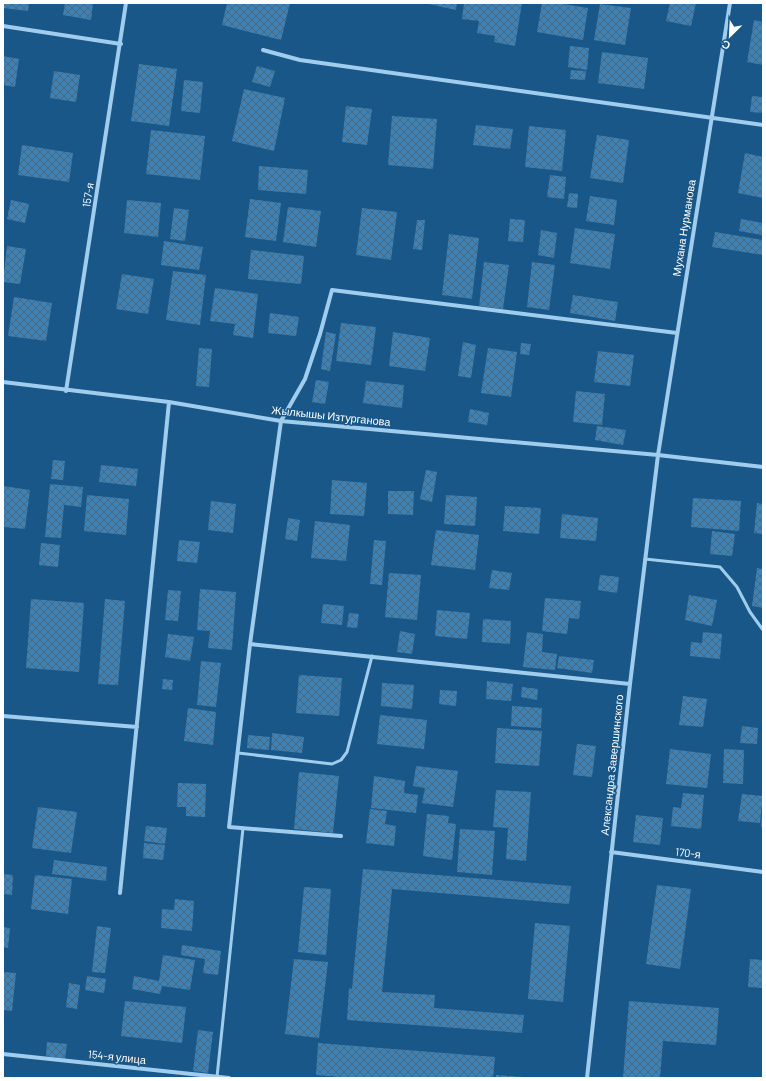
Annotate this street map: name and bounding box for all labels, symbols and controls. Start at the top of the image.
north arrow [710,16,750,56]
text: С [719,38,732,53]
street label: Мухана Нурманова [669,178,698,277]
street label: 157-я [79,182,96,208]
street label: Жылкышы Изтурганова [271,403,392,428]
street label: Александра Завершинского [598,694,625,836]
street label: 170-я [675,844,702,861]
street label: 154-я улица [87,1047,148,1066]

